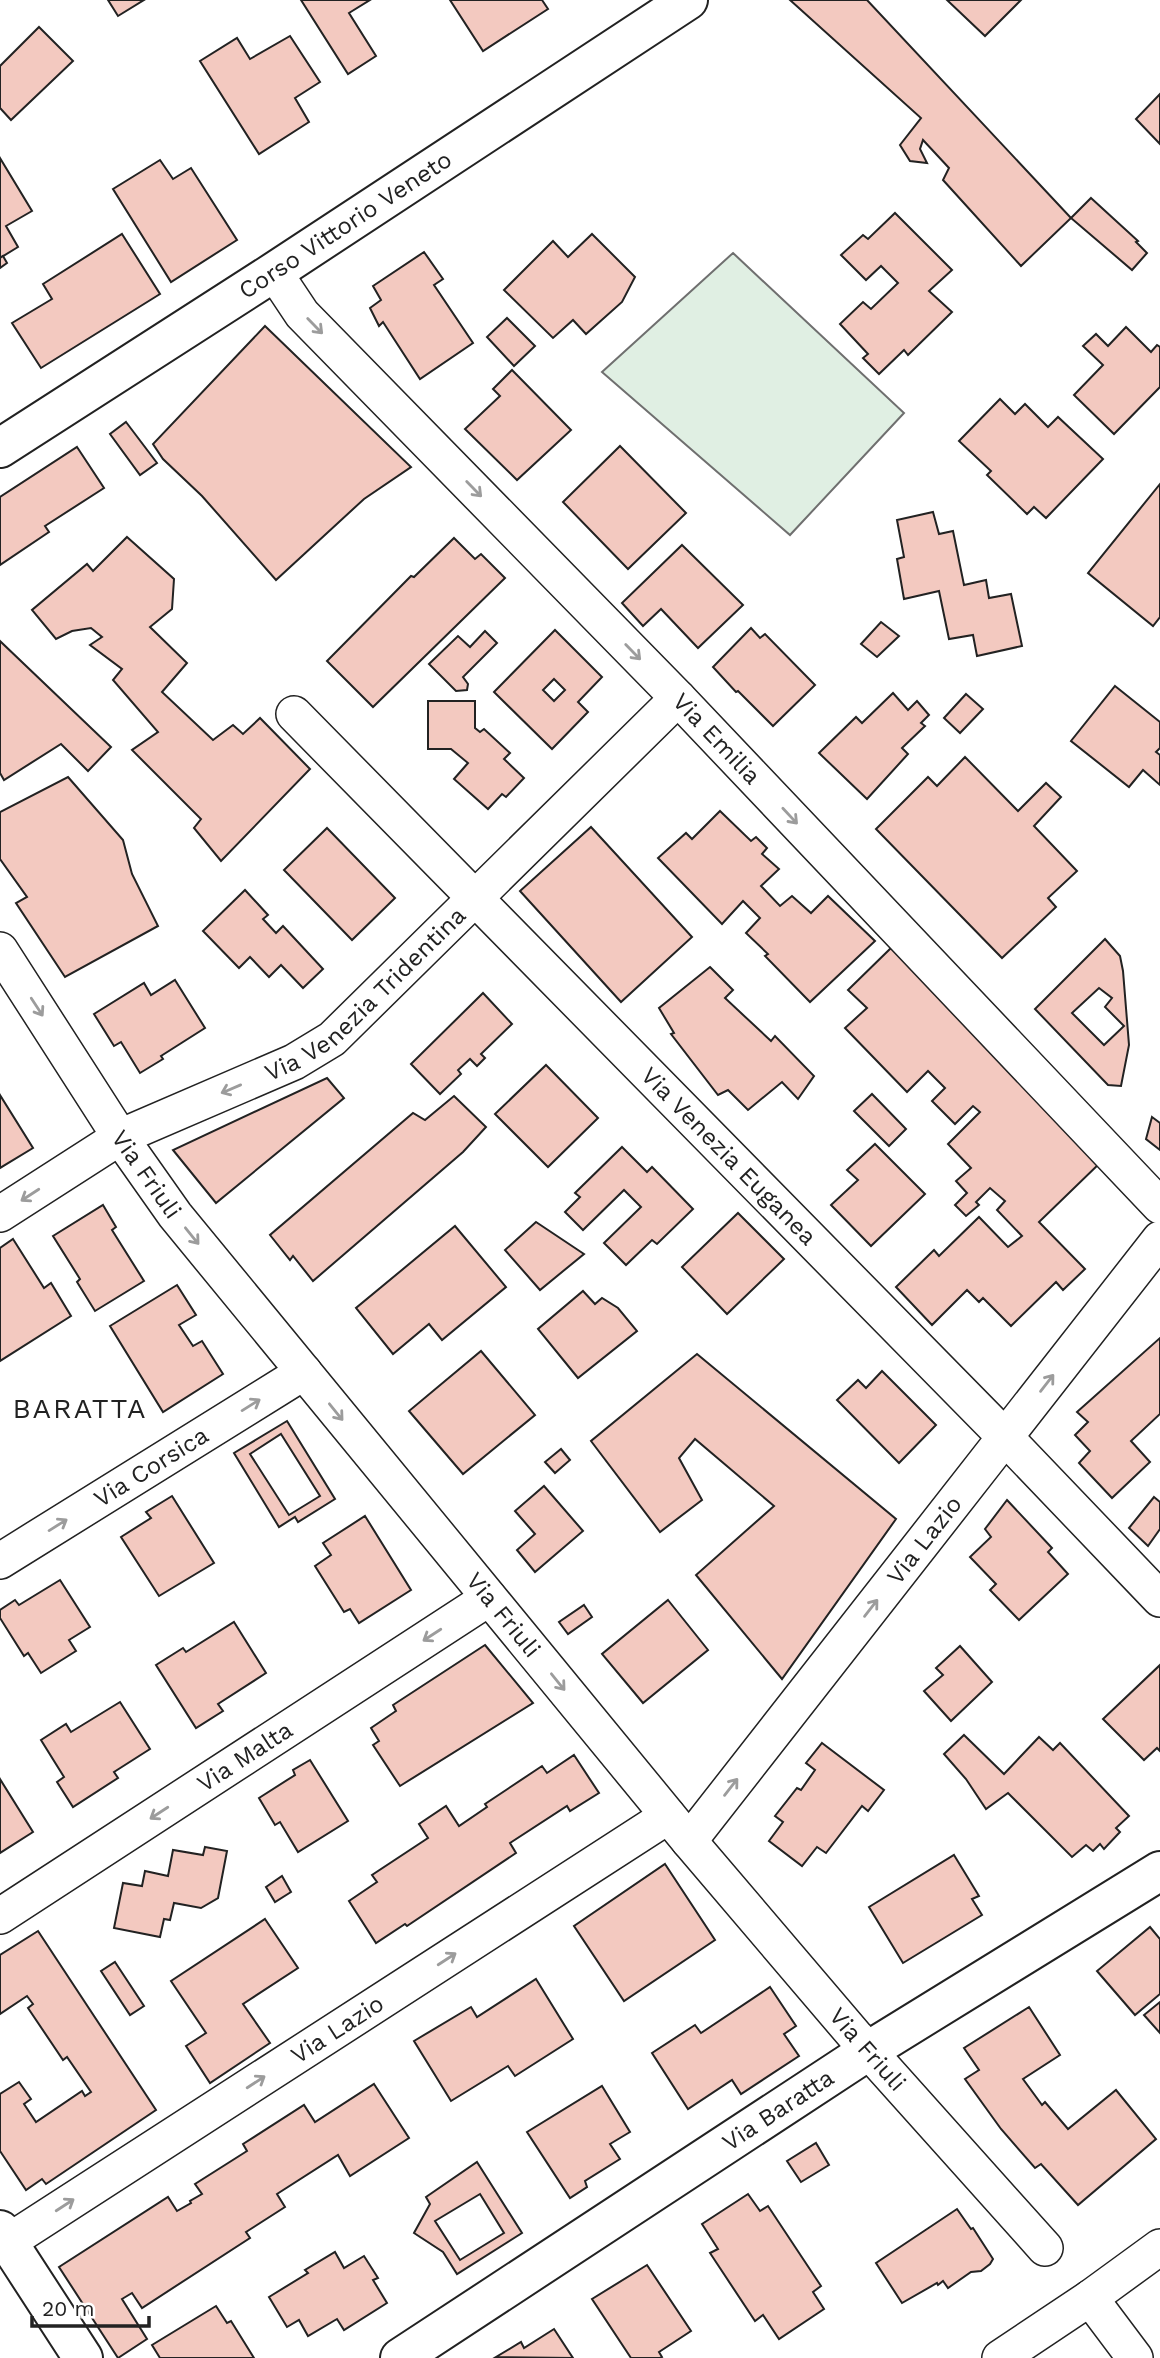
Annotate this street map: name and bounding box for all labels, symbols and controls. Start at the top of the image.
street label: Corso Vittorio Veneto [234,145,457,305]
one-way arrow [306,318,323,335]
one-way arrow [465,480,482,497]
one-way arrow [624,643,641,660]
street label: Via Emilia [667,687,766,790]
one-way arrow [782,807,798,825]
street label: Via Venezia Tridentina [260,901,471,1087]
one-way arrow [30,997,44,1017]
street label: Via Venezia Euganea [635,1061,822,1251]
one-way arrow [220,1083,242,1096]
street label: Via Friuli [106,1125,187,1224]
one-way arrow [21,1187,40,1202]
one-way arrow [184,1226,200,1244]
one-way arrow [1040,1375,1055,1393]
district label: BARATTA [13,1392,147,1425]
one-way arrow [241,1397,260,1412]
one-way arrow [329,1402,344,1420]
street label: Via Corsica [89,1421,214,1513]
street label: Via Lazio [881,1490,968,1590]
one-way arrow [48,1517,67,1532]
street label: Via Friuli [460,1567,546,1663]
one-way arrow [864,1600,879,1618]
one-way arrow [423,1628,442,1642]
one-way arrow [551,1673,566,1691]
street label: Via Malta [192,1716,298,1798]
one-way arrow [723,1779,738,1797]
one-way arrow [150,1806,170,1820]
one-way arrow [437,1951,457,1965]
street label: Via Lazio [286,1989,389,2070]
street label: Via Friuli [823,2002,912,2097]
street label: Via Baratta [717,2063,839,2157]
one-way arrow [246,2075,266,2089]
one-way arrow [55,2198,74,2213]
scale bar [32,2284,149,2328]
text: 20 m [42,2296,94,2321]

